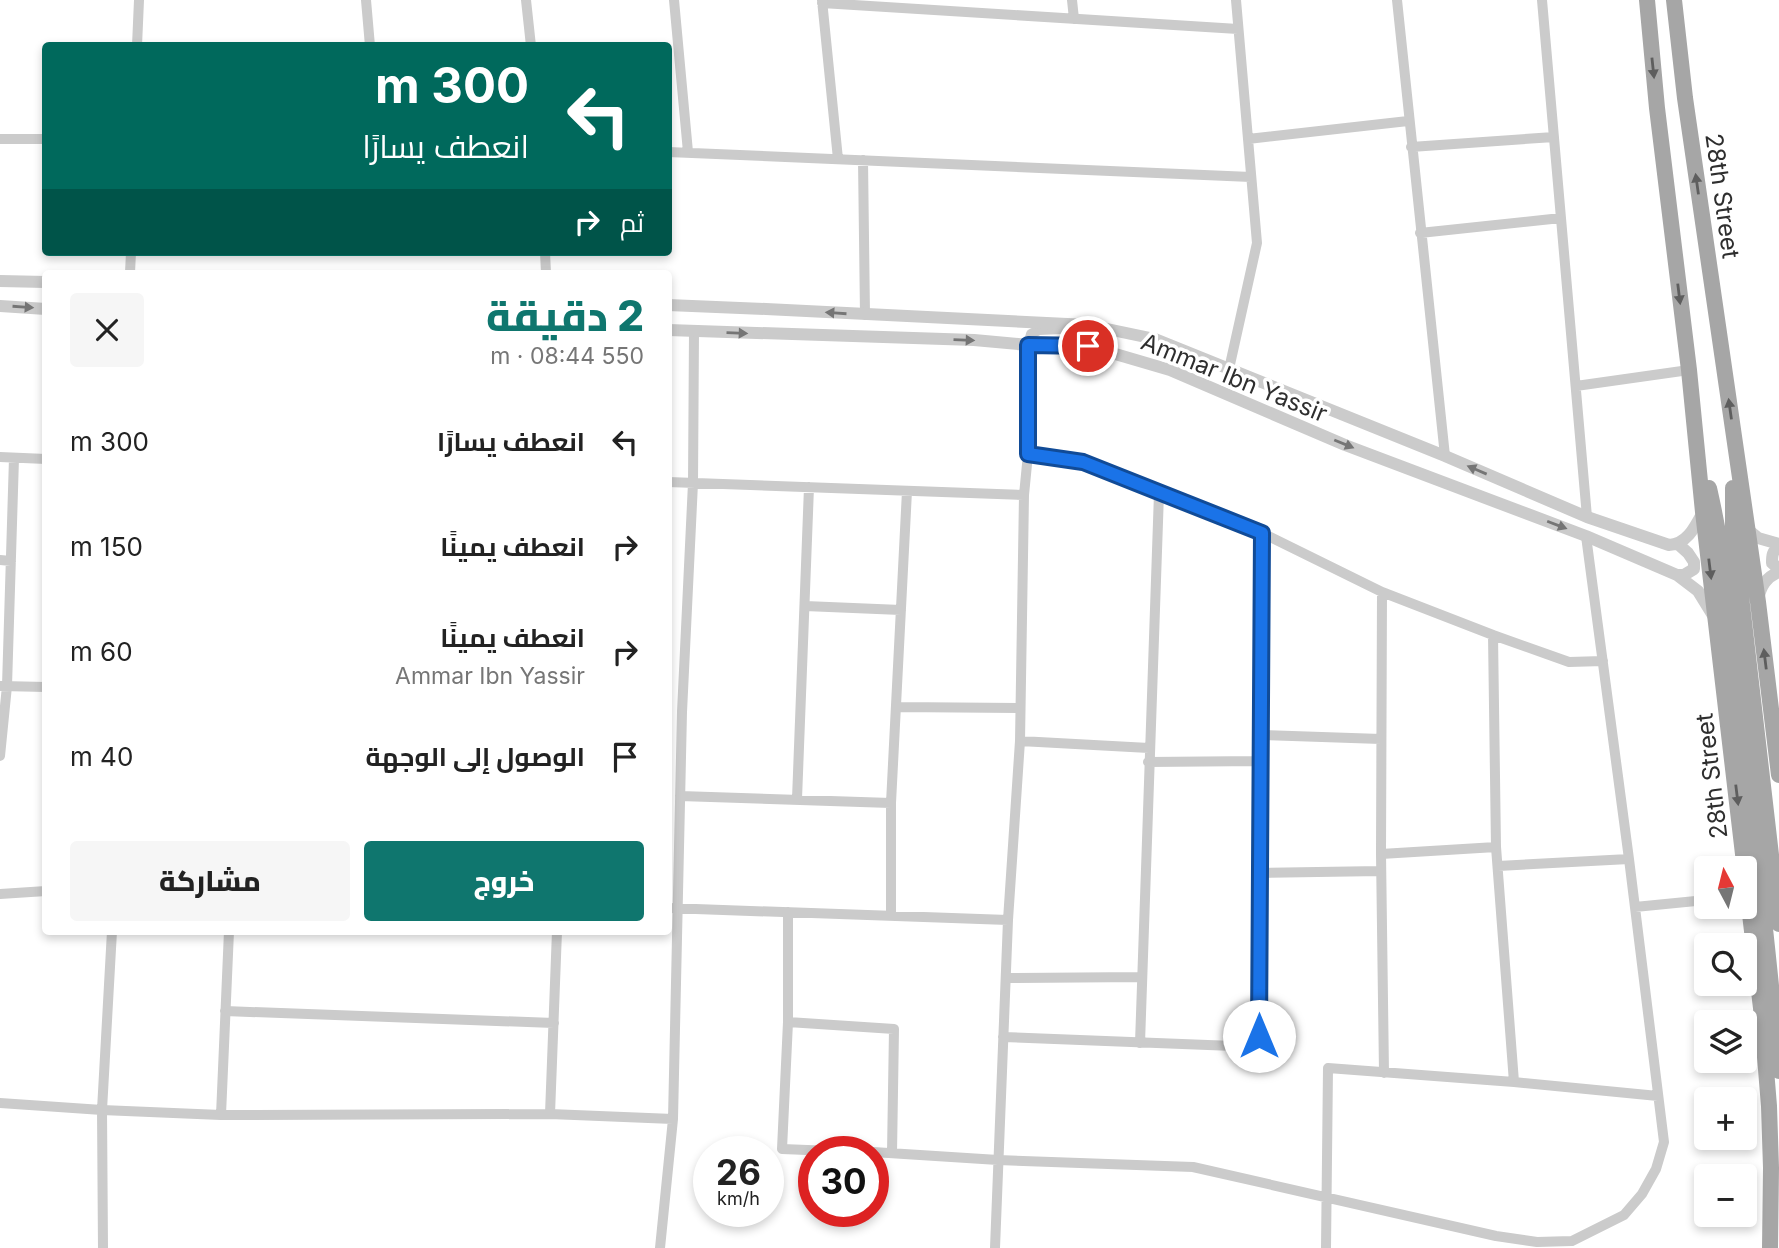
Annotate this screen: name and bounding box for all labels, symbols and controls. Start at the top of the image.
text: 300 m [375,56,529,115]
one-way arrow [1648,57,1659,79]
icon: left [553,70,644,161]
text: انعطف يسارًا [362,127,529,166]
street label: 28th Street [1699,132,1746,260]
one-way arrow [1692,173,1703,195]
icon: right [568,203,606,241]
text: ثم [620,207,644,238]
one-way arrow [1674,283,1685,305]
text: 2 دقيقة [486,290,644,341]
button: close [70,293,144,367]
one-way arrow [12,302,34,313]
one-way arrow [825,307,847,318]
pin [1058,316,1118,376]
one-way arrow [726,327,748,339]
icon: arrive [1069,327,1107,365]
street label: Ammar Ibn Yassir [1137,327,1331,428]
one-way arrow [953,335,975,346]
text: 550 m · 08:44 [490,342,644,370]
one-way arrow [1724,398,1735,420]
icon: left [606,423,644,461]
text: 300 m [70,426,149,457]
text: انعطف يسارًا [437,426,585,457]
one-way arrow [1334,439,1355,450]
one-way arrow [1467,465,1488,476]
one-way arrow [1546,519,1567,530]
icon: right [606,528,644,566]
text: 150 m [70,531,143,562]
text: انعطف يمينًا [440,531,585,562]
one-way arrow [1705,558,1716,580]
text: انعطف يمينًا [440,622,585,653]
icon: right [606,633,644,671]
text: 60 m [70,636,133,667]
one-way arrow [1759,648,1770,670]
text: Ammar Ibn Yassir [395,662,585,690]
street label: 28th Street [1689,712,1734,840]
icon: arrive [606,738,644,776]
text: 40 m [70,741,133,772]
text: الوصول إلى الوجهة [366,741,585,772]
one-way arrow [1731,784,1742,806]
button: مشاركة [70,841,350,921]
button: خروج [364,841,644,921]
north arrow [1694,856,1757,919]
map controls [1694,856,1757,1227]
button: search [1694,933,1757,996]
position arrow [1222,999,1296,1073]
button: layers [1694,1010,1757,1073]
button: + [1694,1087,1757,1150]
speed limit sign: 30 [798,1136,889,1227]
text: 26 [716,1151,761,1193]
button: − [1694,1164,1757,1227]
text: km/h [717,1188,760,1209]

